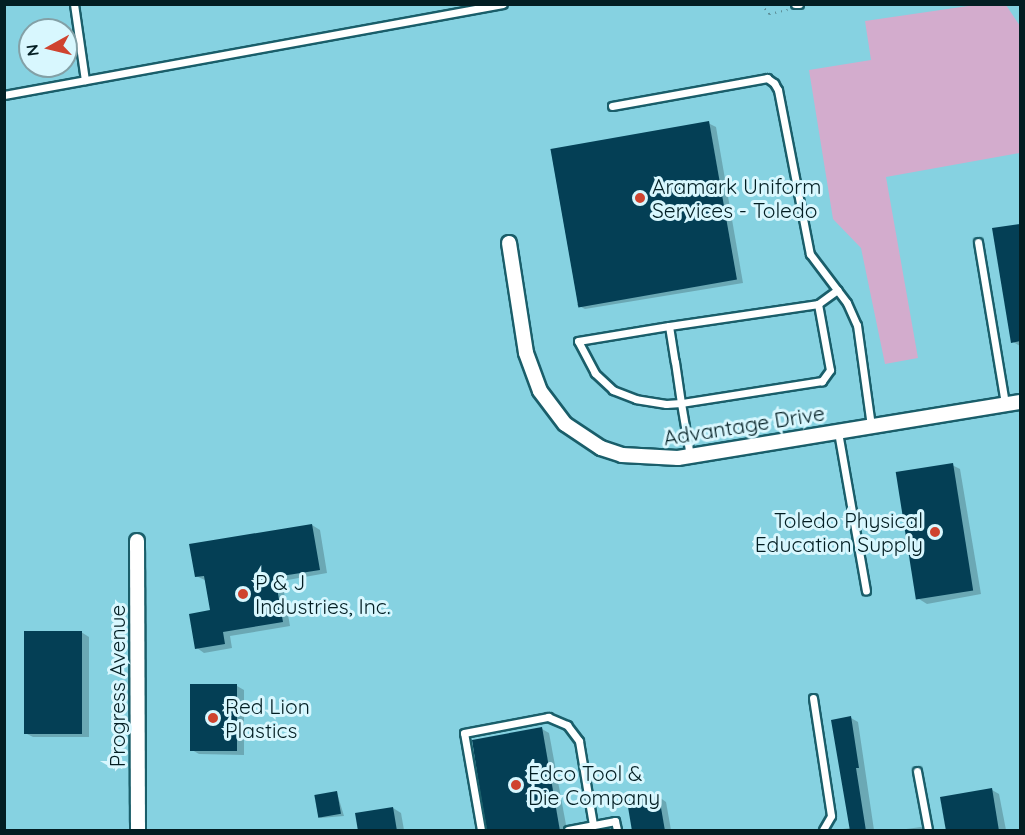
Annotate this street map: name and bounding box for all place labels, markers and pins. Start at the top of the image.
place label: Aramark Uniform Services - Toledo [652,173,821,223]
marker: Aramark Uniform Services - Toledo [633,191,647,205]
place label: Toledo Physical Education Supply [755,507,923,557]
marker: Toledo Physical Education Supply [928,525,942,539]
place label: P & J Industries, Inc. [255,569,391,619]
marker: P & J Industries, Inc. [236,587,250,601]
place label: Red Lion Plastics [225,693,310,743]
marker: Red Lion Plastics [206,711,220,725]
place label: Edco Tool & Die Company [528,760,660,810]
marker: Edco Tool & Die Company [509,778,523,792]

